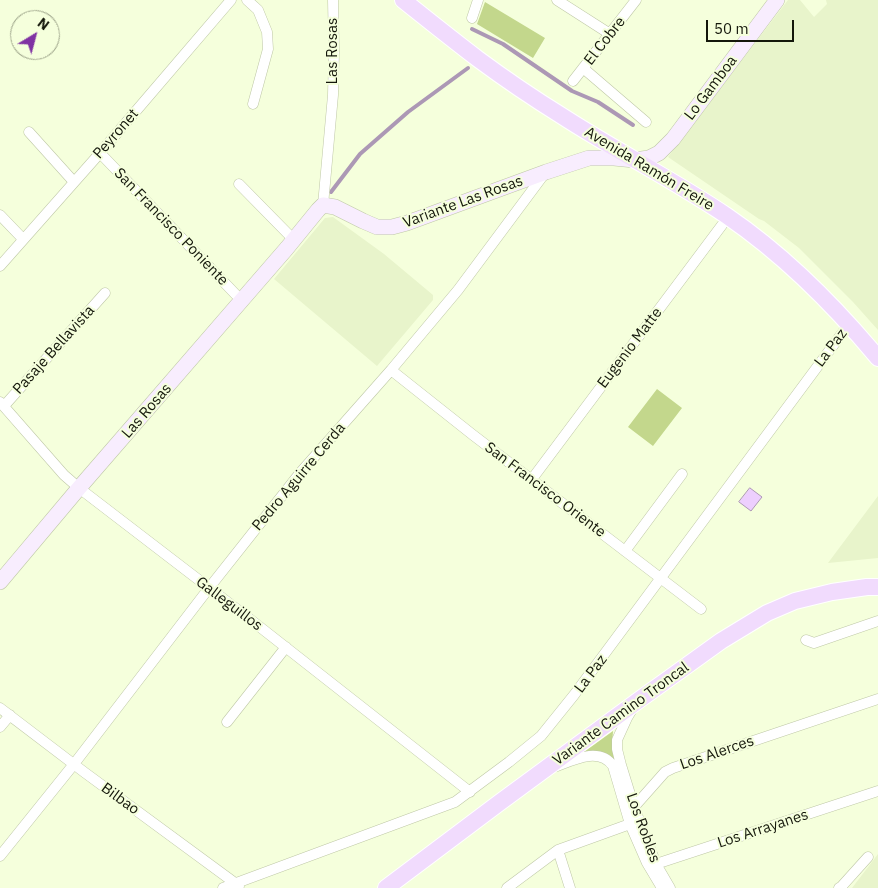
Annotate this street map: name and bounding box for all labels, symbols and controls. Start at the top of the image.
north arrow [10,10,60,60]
scale bar [708,10,796,42]
street label: El Cobre [581,13,629,69]
text: N [34,14,53,34]
street label: Las Rosas [324,18,342,84]
text: 50 m [714,19,749,38]
street label: Lo Gamboa [681,52,741,124]
street label: Peyronet [89,105,143,163]
street label: Avenida Ramón Freire [581,123,717,215]
street label: San Francisco Poniente [110,164,232,290]
street label: Variante Las Rosas [401,172,525,232]
street label: Pasaje Bellavista [9,302,99,398]
street label: Eugenio Matte [594,304,666,392]
street label: La Paz [811,325,851,371]
street label: Las Rosas [118,380,176,442]
street label: Pedro Aguirre Cerda [249,419,349,535]
street label: San Francisco Oriente [481,439,609,541]
street label: Galleguillos [192,573,266,635]
street label: La Paz [571,651,611,697]
street label: Variante Camino Troncal [549,659,693,769]
street label: Los Alerces [678,732,756,774]
street label: Bilbao [97,779,143,819]
street label: Los Robles [622,791,664,865]
street label: Los Arrayanes [715,806,811,852]

